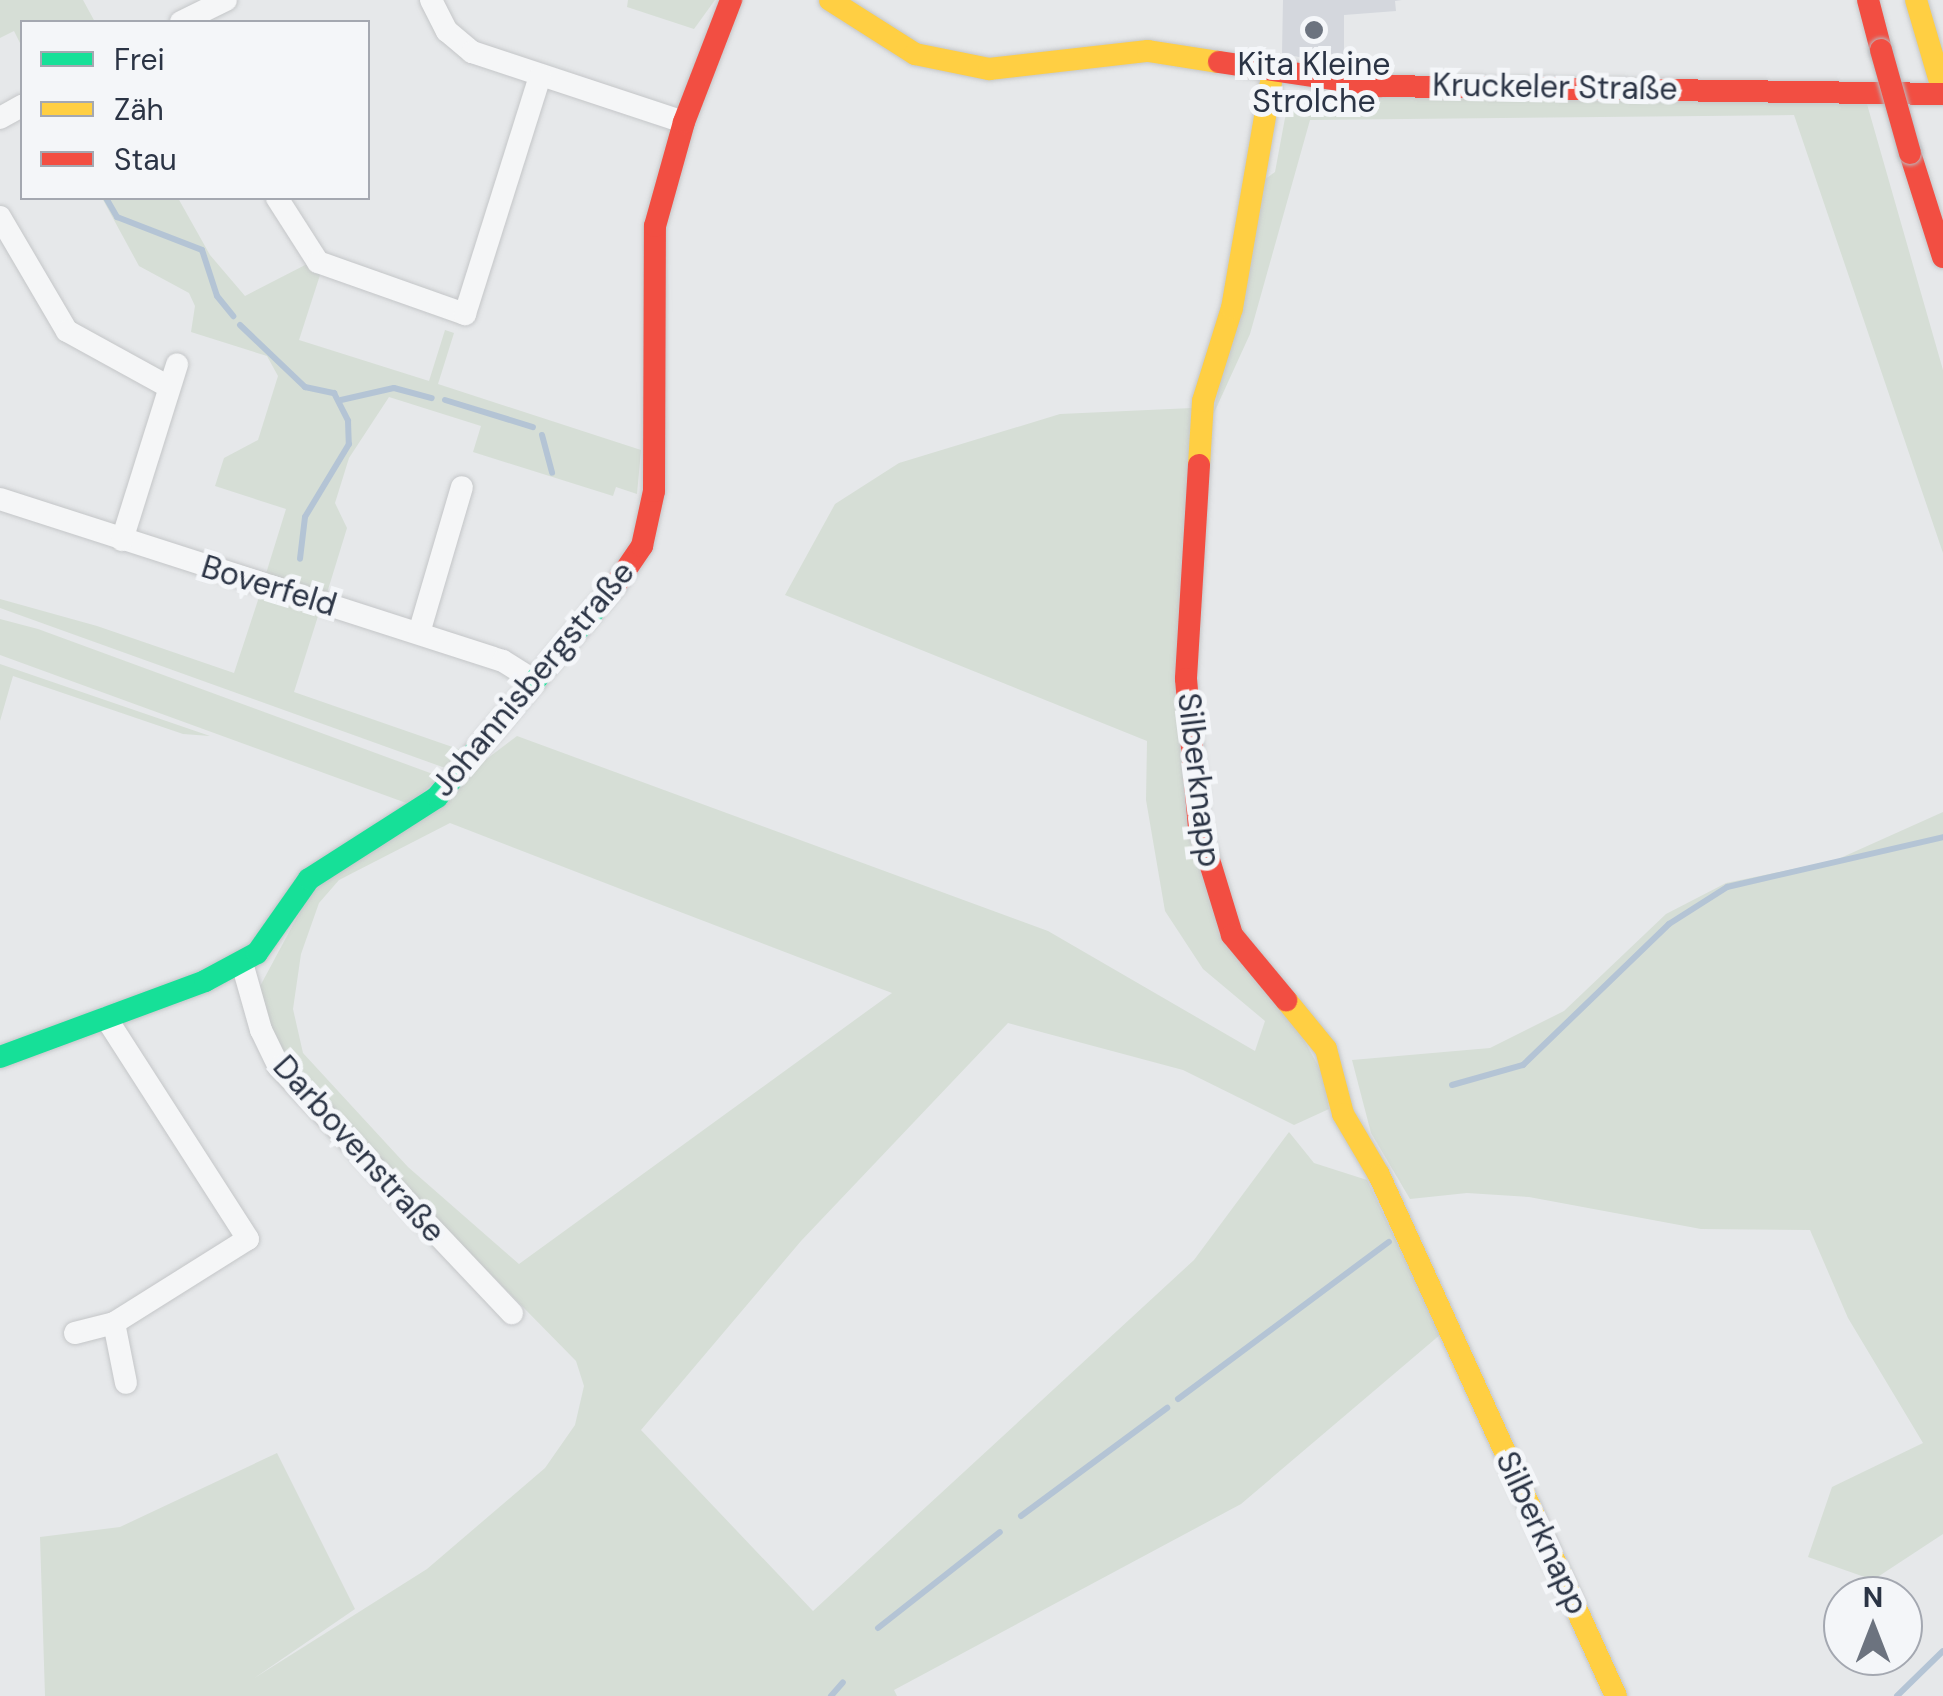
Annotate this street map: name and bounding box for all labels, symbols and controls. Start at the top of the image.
marker: Kita Kleine Strolche [1303,19,1325,41]
legend [20,20,370,200]
text: Frei [114,40,165,79]
place label: Kita Kleine Strolche [1237,46,1391,121]
street label: Kruckeler Straße [1432,66,1678,108]
text: Zäh [114,90,164,129]
text: Stau [114,140,177,179]
street label: Boverfeld [197,547,341,625]
street label: Johannisbergstraße [424,554,642,804]
street label: Silberknapp [1169,691,1229,869]
street label: Darbovenstraße [265,1048,453,1250]
street label: Silberknapp [1488,1445,1596,1621]
north arrow [1823,1576,1923,1676]
text: N [1863,1579,1883,1616]

